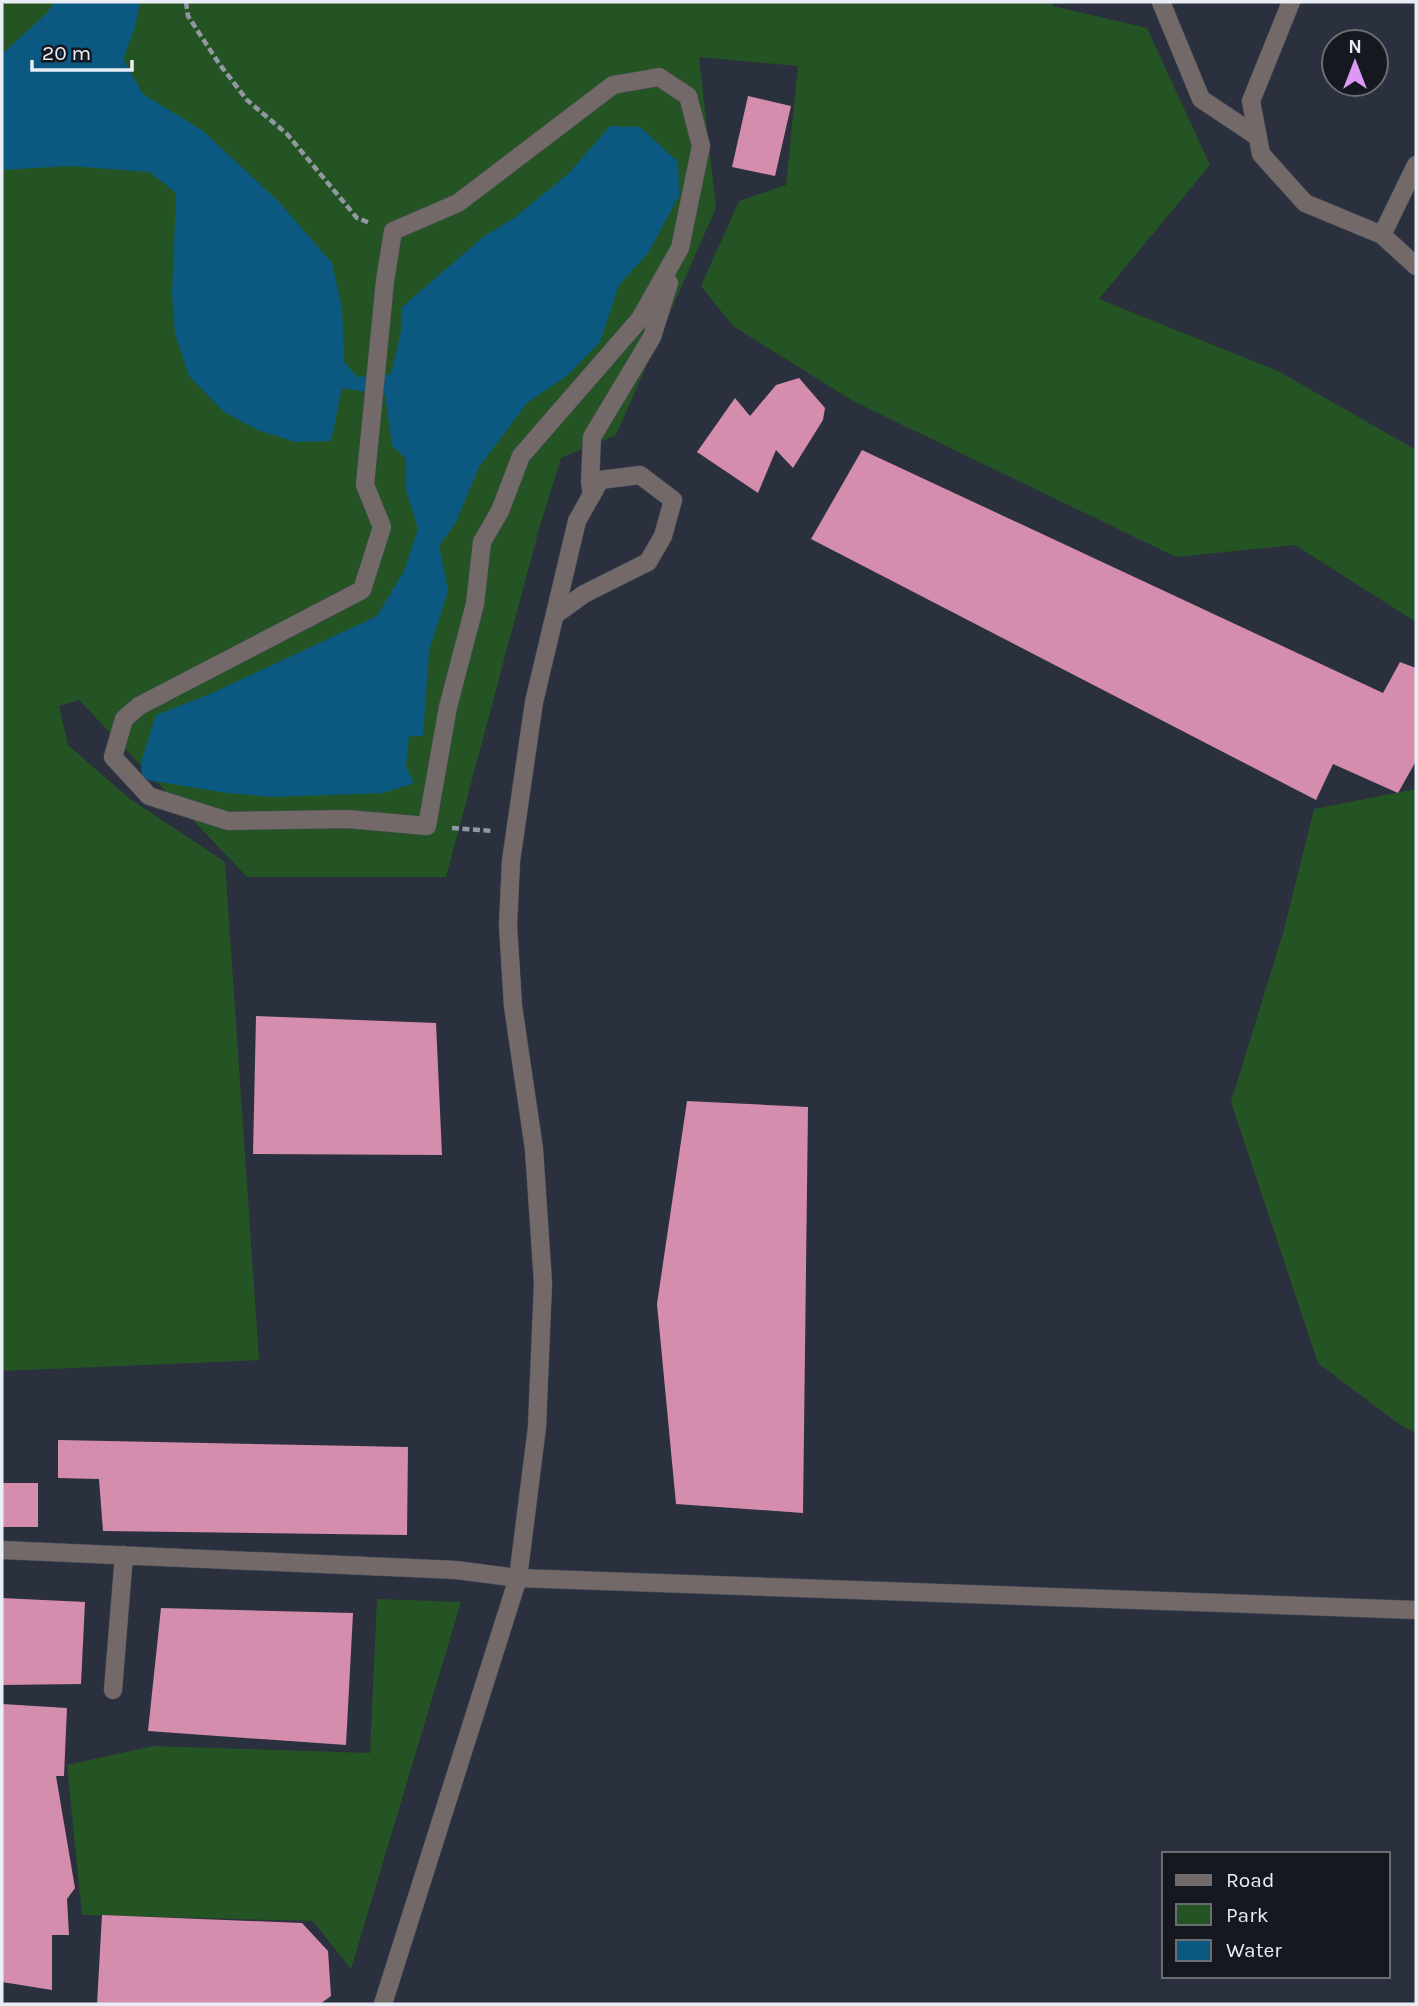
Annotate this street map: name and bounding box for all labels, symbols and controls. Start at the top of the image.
scale bar [32,28,131,72]
north arrow [1320,28,1390,98]
text: N [1348,36,1362,58]
text: 20 m [42,41,91,65]
legend [1162,1852,1390,1978]
text: Road [1226,1868,1274,1892]
text: Park [1226,1903,1269,1927]
text: Water [1226,1938,1282,1962]

